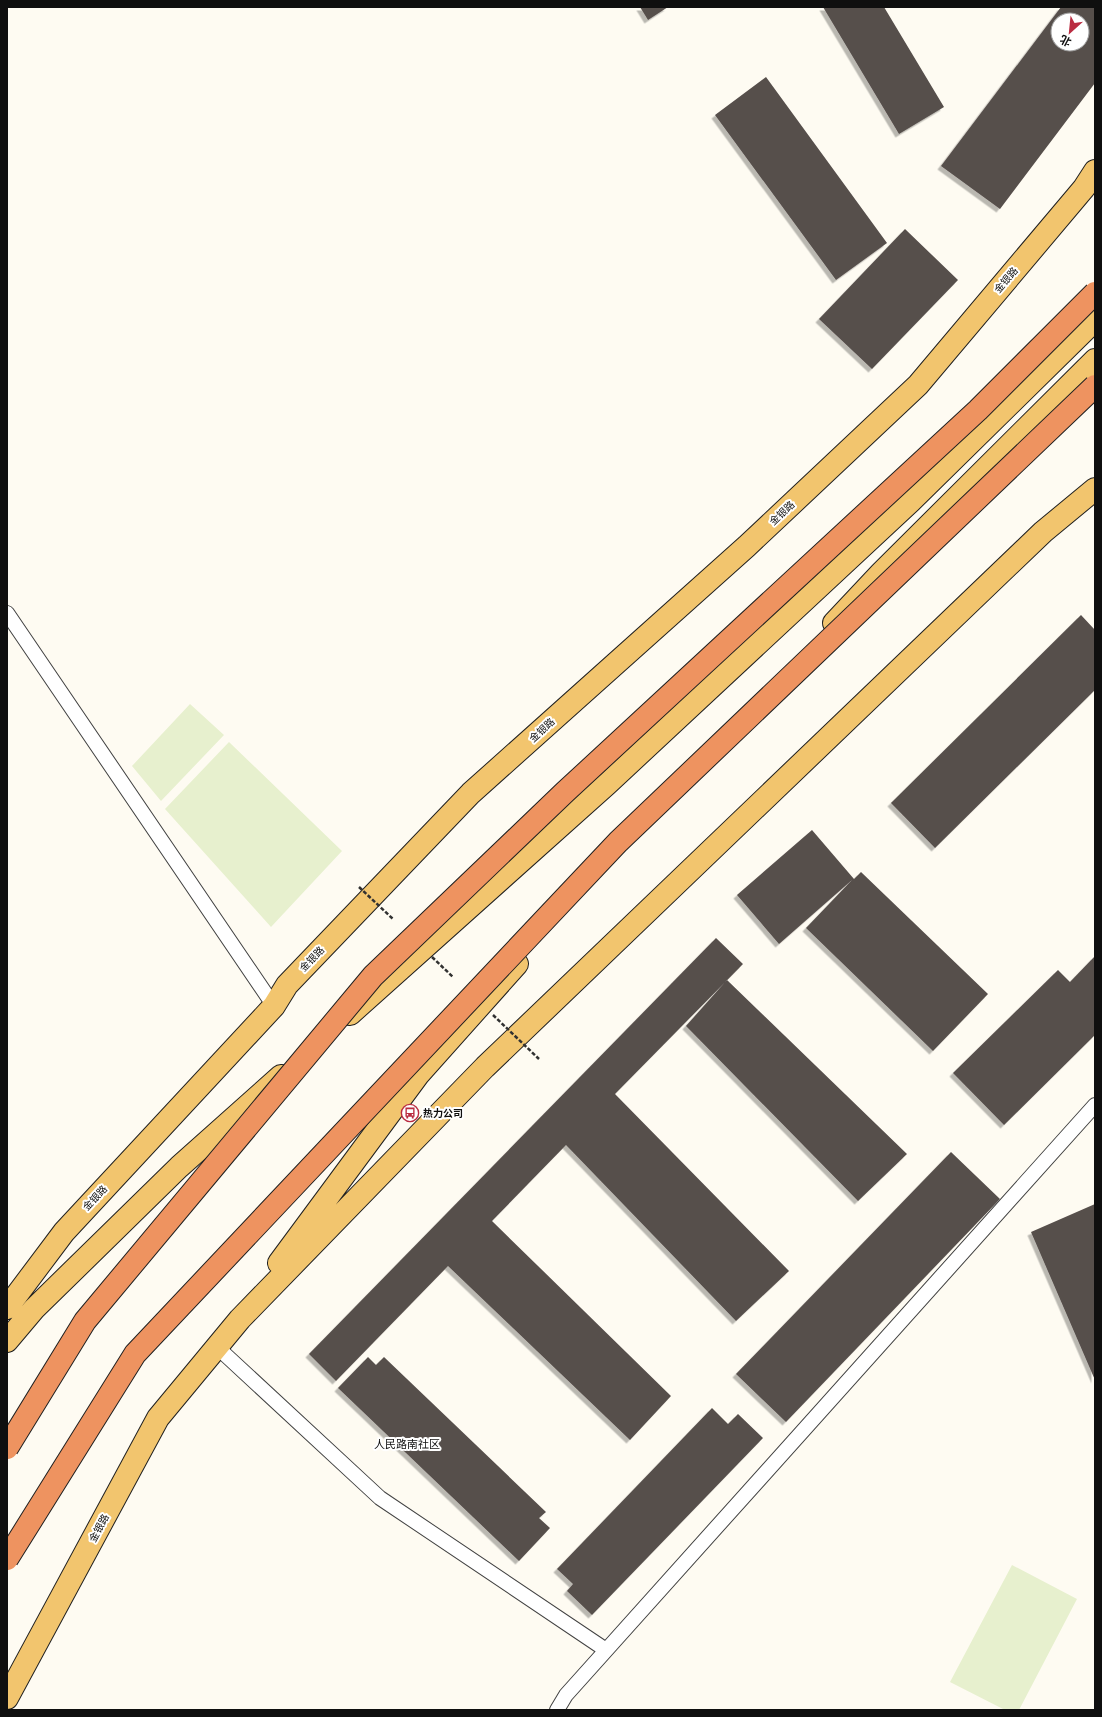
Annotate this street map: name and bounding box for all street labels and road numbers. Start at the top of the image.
street label: 金银路 [991,264,1021,296]
street label: 金银路 [767,498,797,528]
street label: 金银路 [527,715,557,745]
street label: 金银路 [297,944,327,974]
street label: 金银路 [80,1183,110,1213]
street label: 金银路 [86,1512,112,1544]

